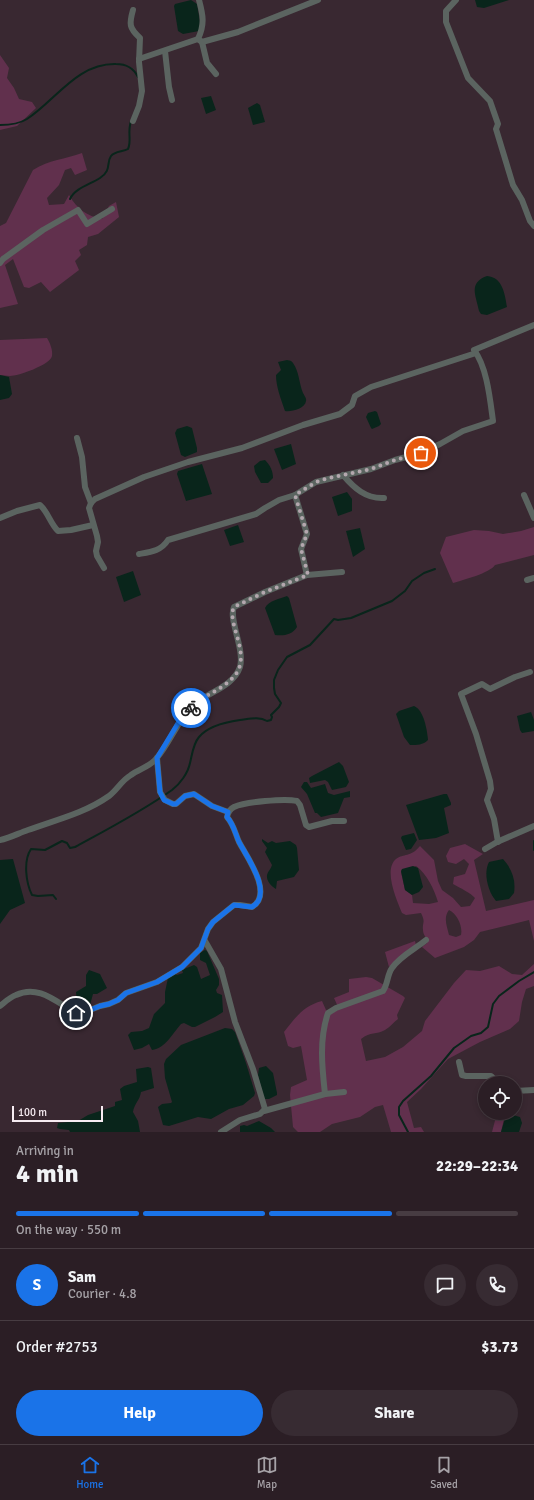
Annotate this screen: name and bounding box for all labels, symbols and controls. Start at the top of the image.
pin [404,436,438,470]
icon: bag [410,442,432,464]
courier [171,688,211,728]
icon: bike [180,697,202,719]
pin [59,996,93,1030]
icon: home [65,1002,87,1024]
map controls [478,1076,522,1120]
button: locate [478,1076,522,1120]
scale bar [12,1104,103,1123]
text: 100 m [18,1106,47,1119]
text: Arriving in [16,1143,74,1159]
text: 22:29–22:34 [436,1157,518,1175]
text: 4 min [16,1158,79,1190]
text: On the way · 550 m [16,1222,121,1238]
button: chat [424,1264,466,1306]
button: phone [476,1264,518,1306]
text: Sam [68,1268,96,1286]
text: S [33,1276,41,1294]
text: Courier · 4.8 [68,1286,137,1302]
text: Order #2753 [16,1338,98,1356]
text: $3.73 [481,1338,518,1356]
button: Help [16,1390,263,1436]
button: Share [271,1390,518,1436]
tab: Home [76,1454,104,1491]
tab: Map [256,1454,278,1491]
tab: Saved [430,1454,458,1491]

